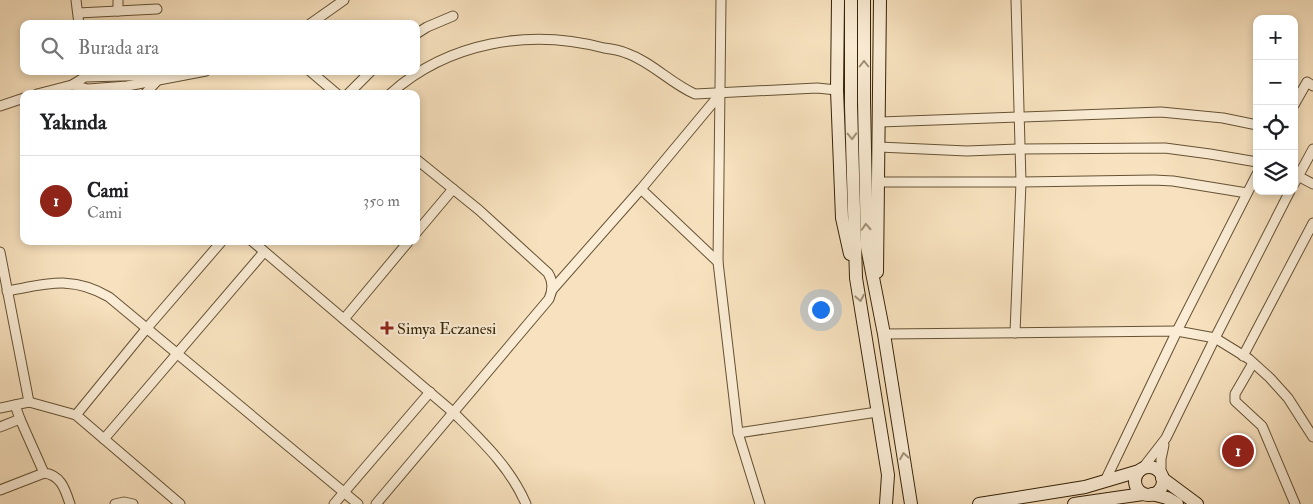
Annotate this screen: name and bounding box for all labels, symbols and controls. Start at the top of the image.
map controls [1253,15,1298,195]
button: + [1253,15,1298,60]
search box [20,20,420,75]
icon: search [38,34,66,62]
text: Burada ara [78,36,159,60]
one-way arrow [859,60,869,68]
button: − [1253,60,1298,105]
button: locate [1253,105,1298,150]
text: Yakında [40,109,107,136]
one-way arrow [847,132,858,140]
button: layers [1253,150,1298,195]
text: Cami [87,179,128,203]
text: 1 [53,191,59,211]
text: 350 m [363,191,400,211]
text: Cami [87,203,122,223]
one-way arrow [861,222,871,230]
one-way arrow [855,294,865,303]
your location [808,297,834,323]
place label: Simya Eczanesi [397,319,496,339]
marker: Simya Eczanesi [381,322,393,334]
pin: 1 [1222,432,1254,470]
one-way arrow [899,451,909,460]

